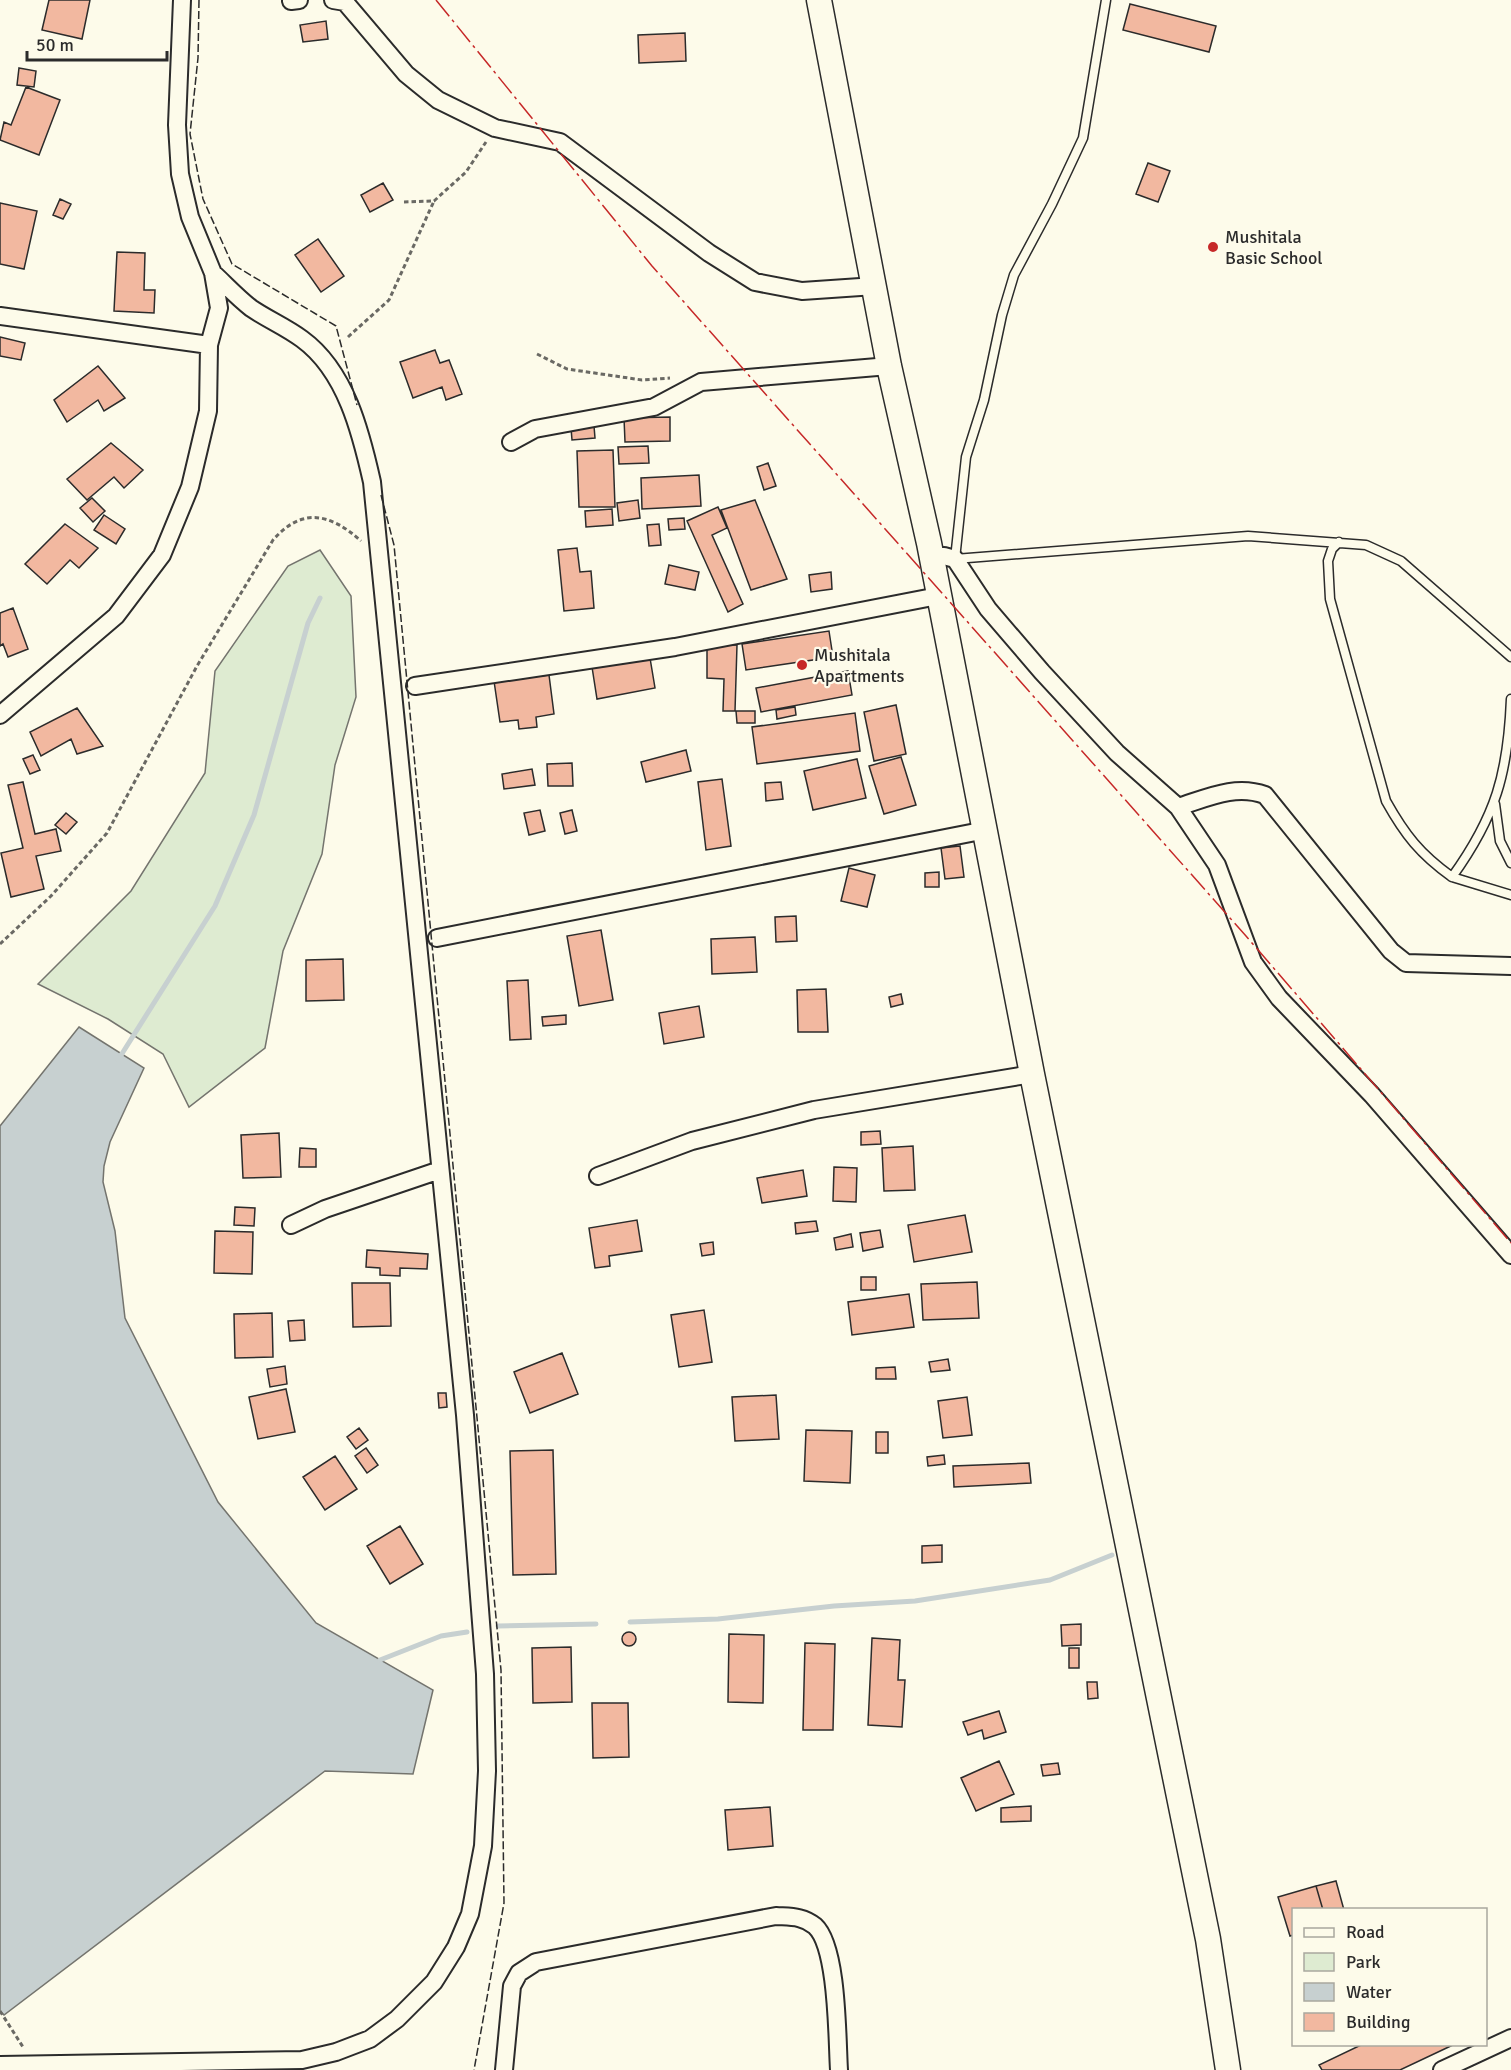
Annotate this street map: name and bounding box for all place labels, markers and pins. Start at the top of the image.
place label: Mushitala Basic School [1225,226,1323,269]
marker: Mushitala Basic School [1206,240,1220,254]
place label: Mushitala Apartments [814,644,904,687]
marker: Mushitala Apartments [795,658,809,672]

